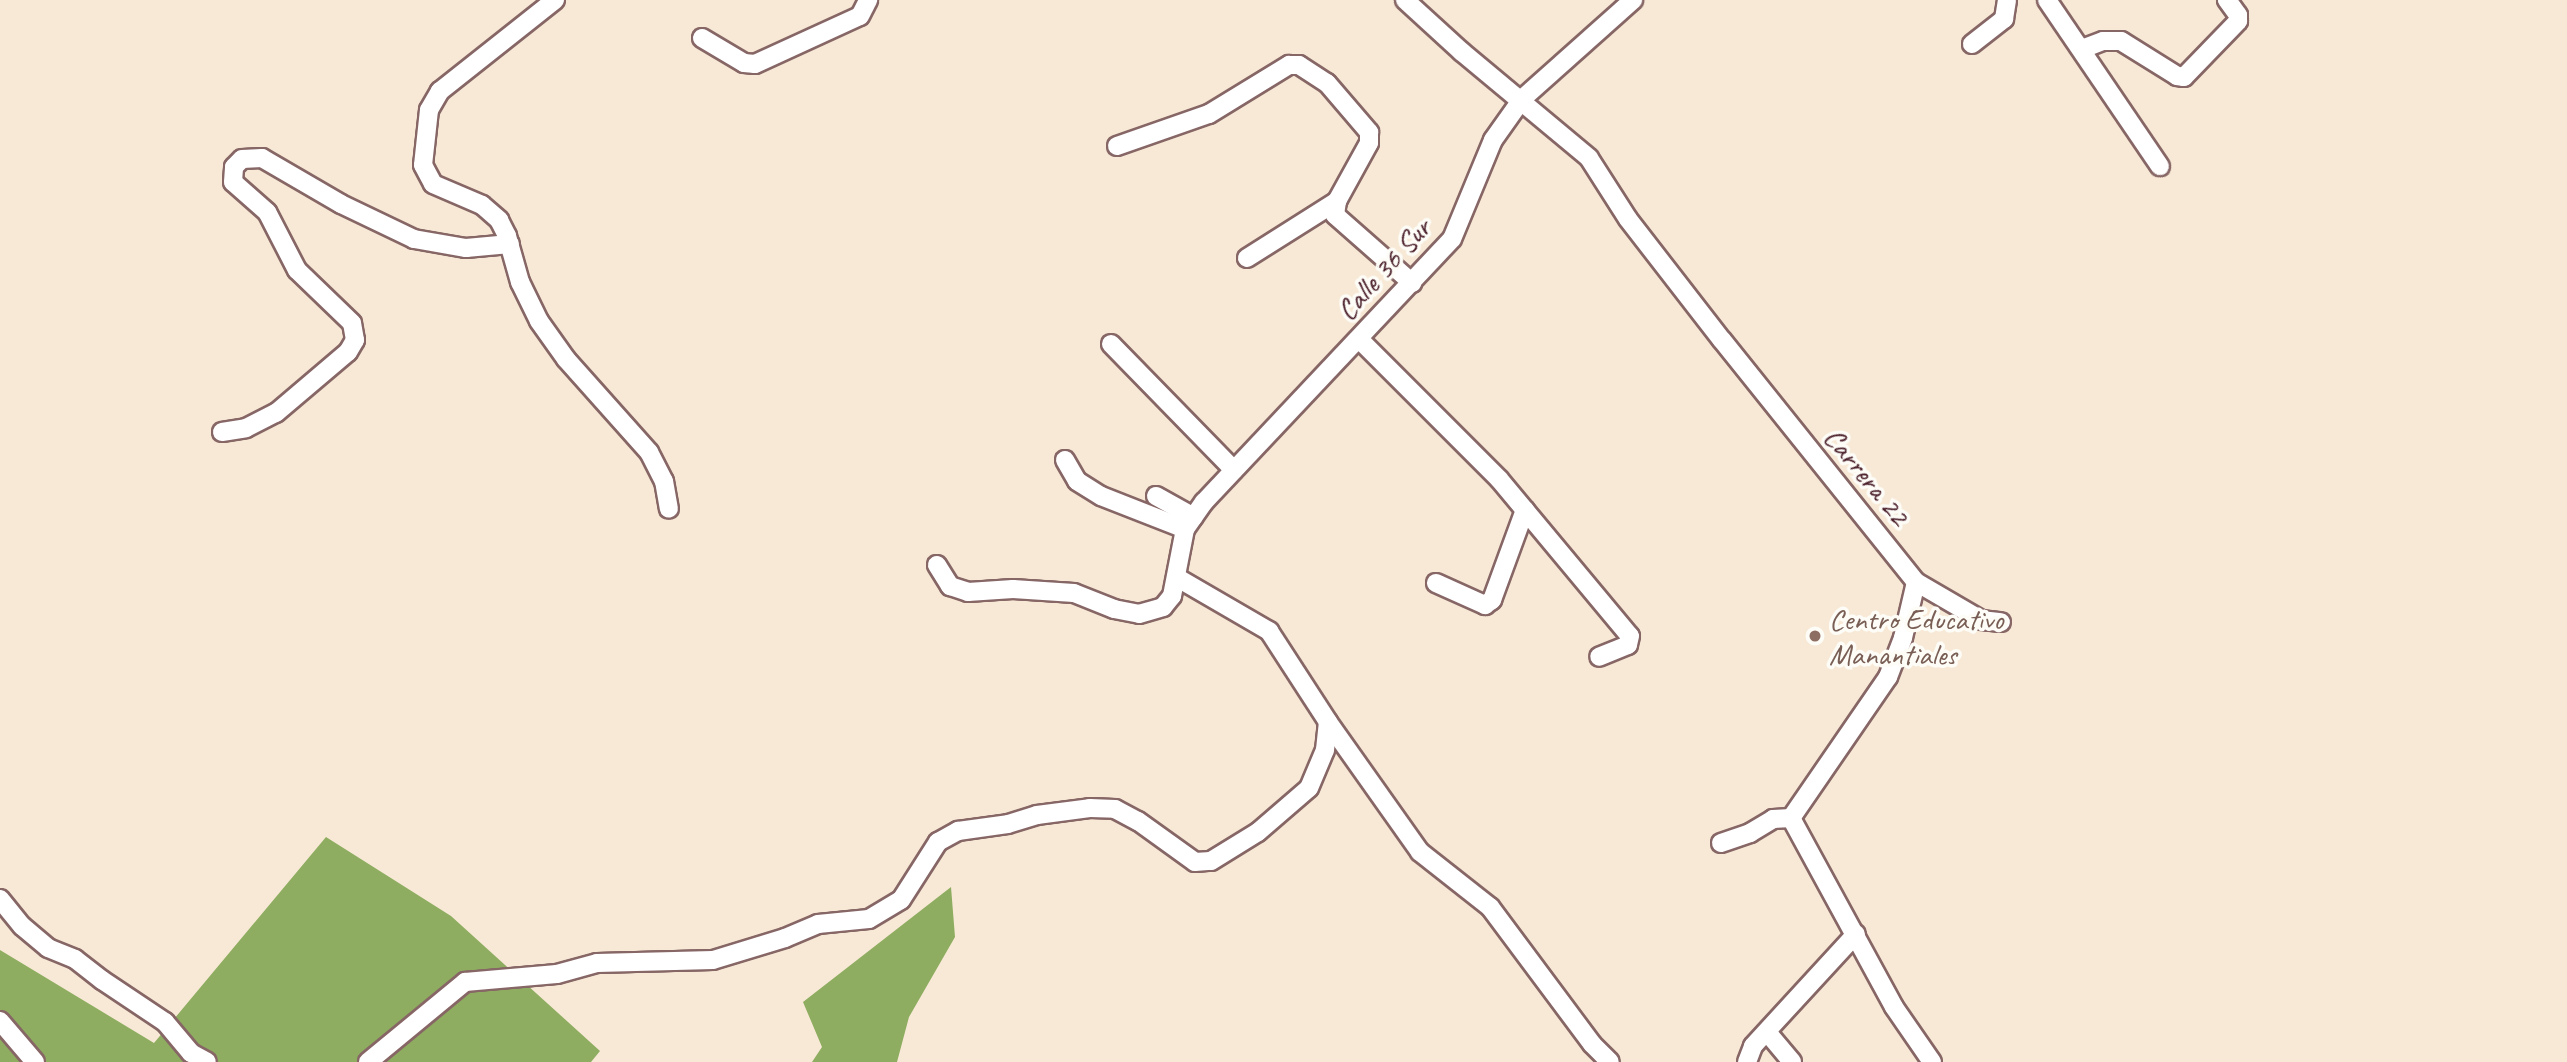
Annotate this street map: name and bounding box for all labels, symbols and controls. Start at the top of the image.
street label: Calle 36 Sur [1328,211,1438,327]
street label: Carrera 22 [1817,420,1917,532]
place label: Centro Educativo Manantiales [1829,601,2002,672]
marker: Centro Educativo Manantiales [1807,628,1823,644]

